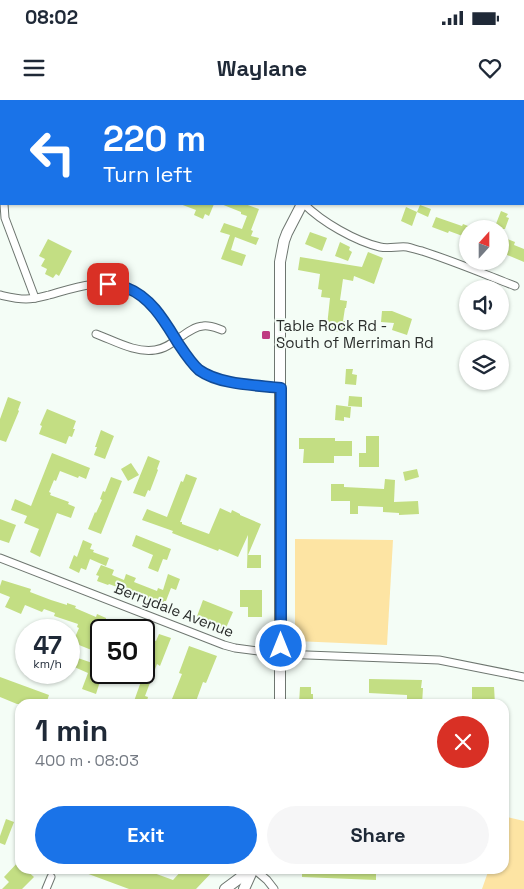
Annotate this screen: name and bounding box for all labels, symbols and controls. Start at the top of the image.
text: 08:02 [25,5,78,30]
icon: menu [20,54,48,82]
text: Waylane [217,54,307,82]
icon: heart [476,54,504,82]
text: 220 m [103,117,206,161]
icon: left [20,120,85,185]
text: Turn left [103,160,193,188]
north arrow [459,220,509,270]
map controls [459,220,509,390]
pin [87,263,129,305]
icon: arrive [94,270,122,298]
button: sound [459,280,509,330]
place label: Table Rock Rd - South of Merriman Rd [276,316,434,352]
marker: Table Rock Rd - South of Merriman Rd [260,329,272,341]
button: layers [459,340,509,390]
street label: Berrydale Avenue [112,578,237,641]
speed limit sign: 50 [90,619,155,684]
position arrow [254,619,306,671]
text: 47 [33,629,62,661]
text: km/h [33,656,62,672]
text: 1 min [35,711,108,750]
button: close [437,716,489,768]
text: 400 m · 08:03 [35,750,139,771]
button: Exit [35,806,257,864]
button: Share [267,806,489,864]

